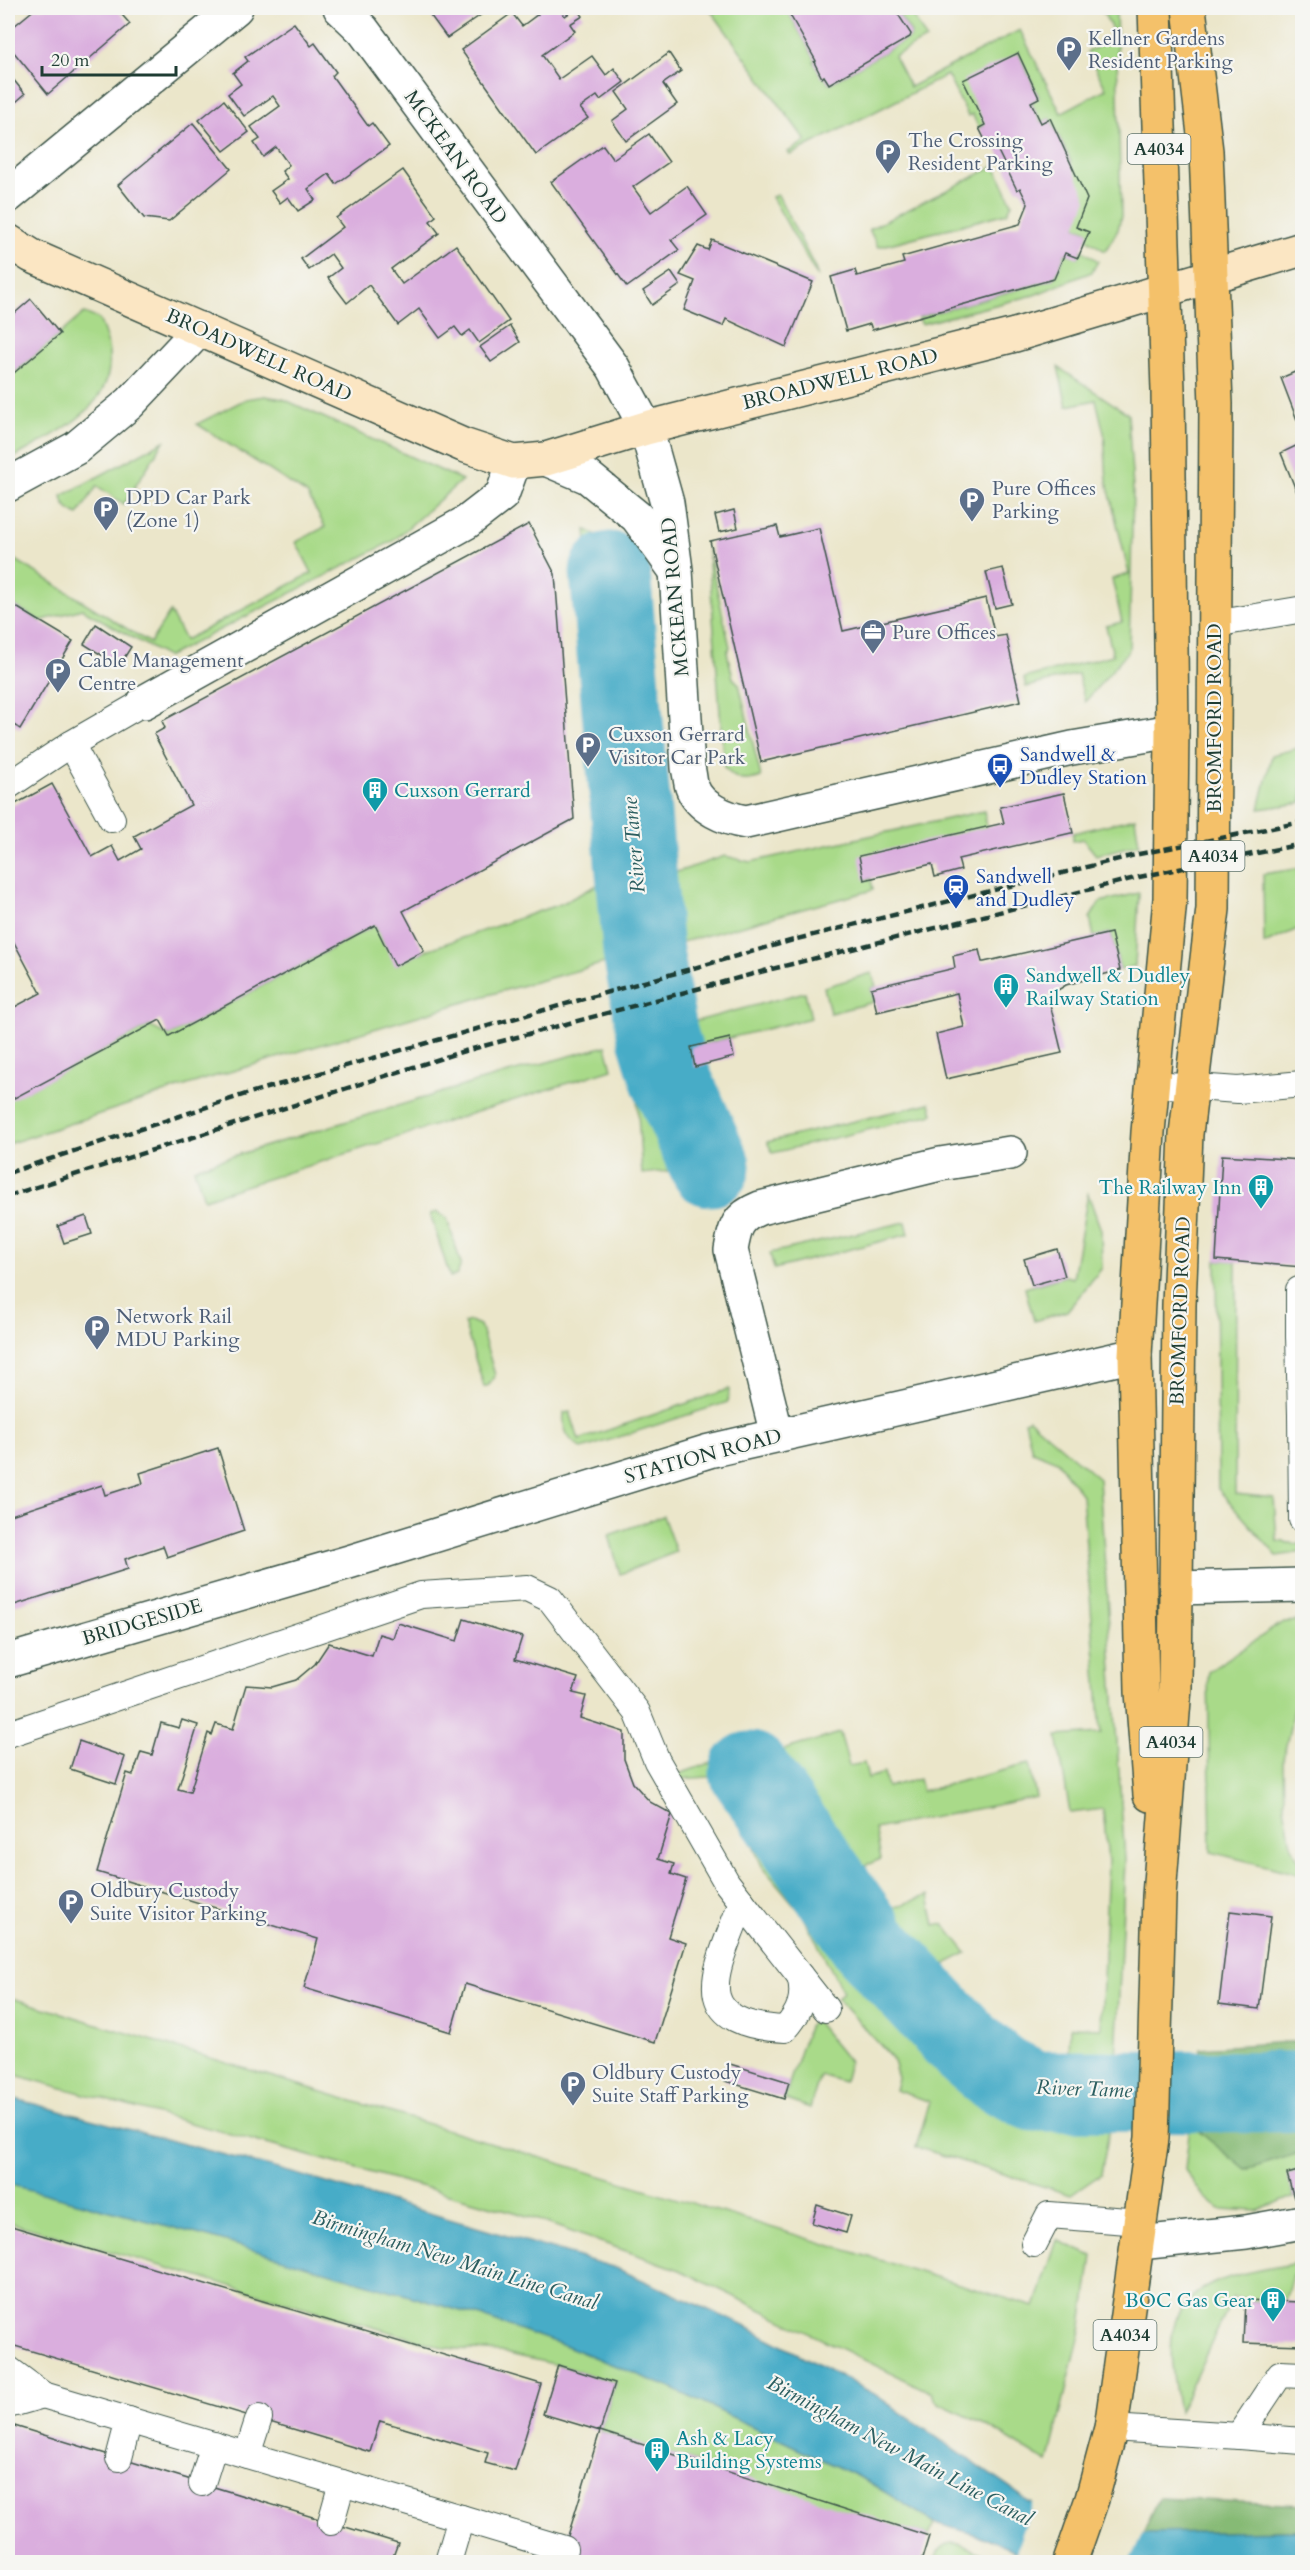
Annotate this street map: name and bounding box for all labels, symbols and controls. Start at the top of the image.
place label: Kellner Gardens Resident Parking [1088,25,1233,75]
parking icon: Kellner Gardens Resident Parking [1054,34,1084,72]
scale bar [42,39,176,77]
text: 20 m [51,48,90,73]
street label: MCKEAN ROAD [398,84,514,230]
place label: The Crossing Resident Parking [908,127,1053,177]
road number: A4034 [1128,134,1190,164]
parking icon: The Crossing Resident Parking [873,137,903,175]
street label: BROADWELL ROAD [162,302,356,408]
street label: BROADWELL ROAD [739,342,941,416]
place label: Pure Offices Parking [992,475,1096,525]
place label: DPD Car Park (Zone 1) [126,484,251,534]
parking icon: Pure Offices Parking [957,485,987,523]
parking icon: DPD Car Park (Zone 1) [91,494,121,532]
street label: MCKEAN ROAD [655,516,695,678]
office icon: Pure Offices [858,617,888,655]
place label: Pure Offices [892,619,996,646]
street label: BROMFORD ROAD [1201,623,1228,813]
place label: Cable Management Centre [78,647,244,697]
parking icon: Cable Management Centre [43,656,73,694]
place label: Cuxson Gerrard Visitor Car Park [608,721,746,771]
parking icon: Cuxson Gerrard Visitor Car Park [573,730,603,768]
place label: Sandwell & Dudley Station [1020,741,1148,791]
bus stop icon: Sandwell & Dudley Station [985,751,1015,789]
building icon: Cuxson Gerrard [360,775,390,813]
place label: Cuxson Gerrard [394,777,531,804]
water label: River Tame [615,795,653,894]
road number: A4034 [1182,841,1244,871]
place label: Sandwell and Dudley [976,863,1075,913]
station icon: Sandwell and Dudley [941,872,971,910]
place label: Sandwell & Dudley Railway Station [1026,962,1191,1012]
building icon: Sandwell & Dudley Railway Station [991,971,1021,1009]
building icon: The Railway Inn [1246,1172,1276,1210]
place label: The Railway Inn [1099,1174,1243,1201]
street label: BROMFORD ROAD [1163,1216,1197,1406]
place label: Network Rail MDU Parking [116,1303,240,1353]
parking icon: Network Rail MDU Parking [82,1313,112,1351]
street label: STATION ROAD [621,1422,785,1490]
street label: BRIDGESIDE [79,1592,205,1652]
road number: A4034 [1140,1727,1202,1757]
place label: Oldbury Custody Suite Visitor Parking [90,1877,267,1927]
parking icon: Oldbury Custody Suite Visitor Parking [56,1887,86,1925]
place label: Oldbury Custody Suite Staff Parking [592,2059,749,2109]
parking icon: Oldbury Custody Suite Staff Parking [558,2069,588,2107]
water label: River Tame [1035,2073,1134,2105]
water label: Birmingham New Main Line Canal [309,2203,602,2318]
building icon: BOC Gas Gear [1258,2285,1288,2323]
place label: BOC Gas Gear [1125,2287,1255,2314]
road number: A4034 [1094,2320,1156,2350]
water label: Birmingham New Main Line Canal [762,2368,1039,2534]
place label: Ash & Lacy Building Systems [676,2425,822,2475]
building icon: Ash & Lacy Building Systems [642,2435,672,2473]

